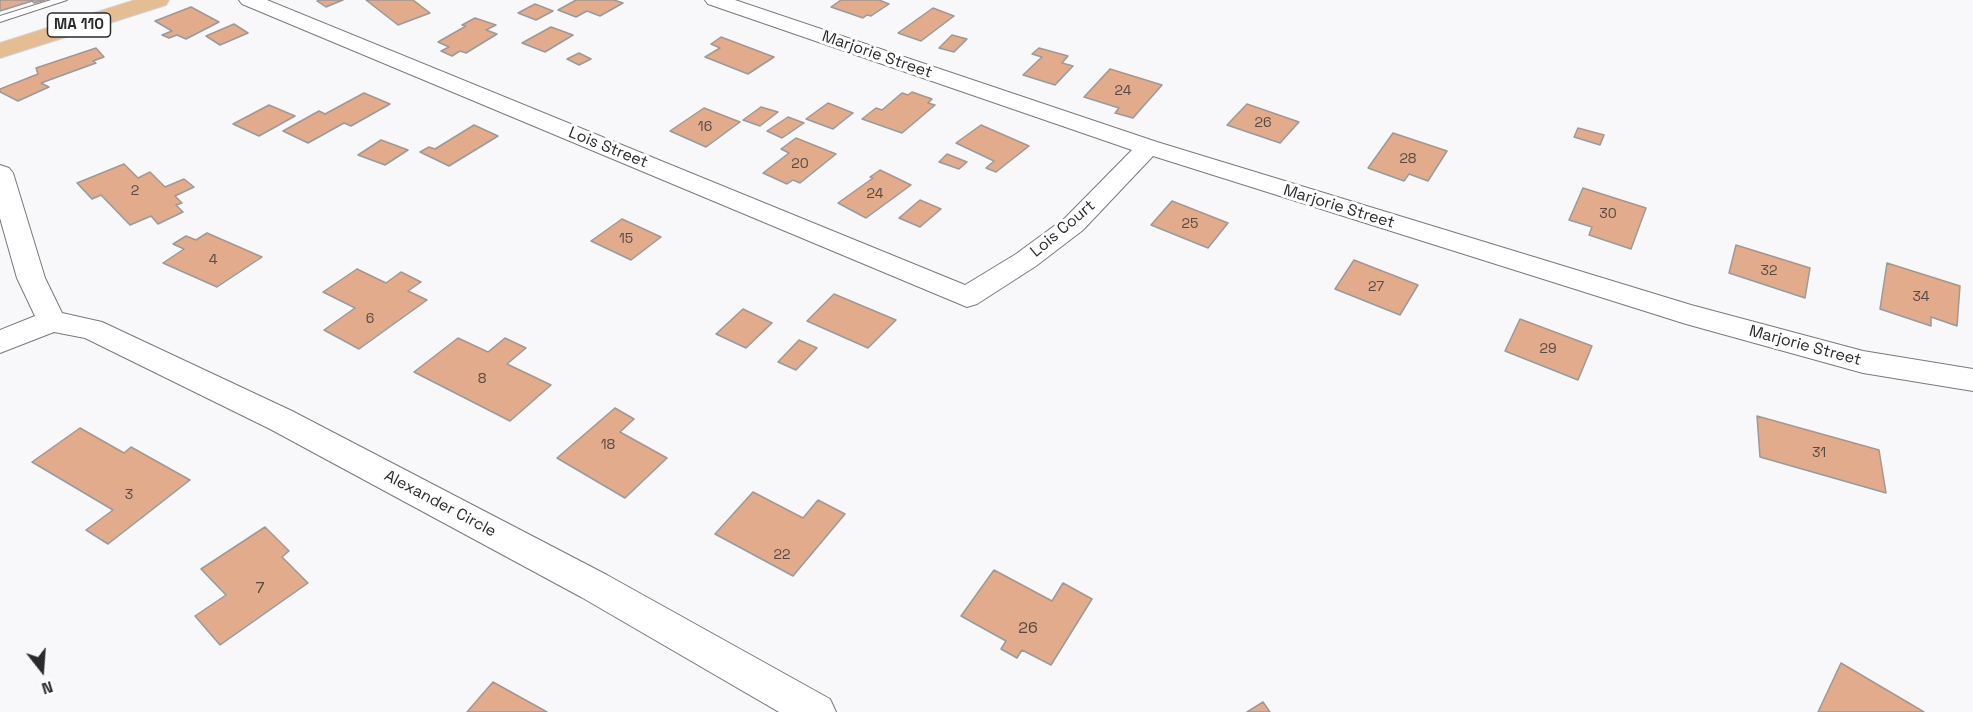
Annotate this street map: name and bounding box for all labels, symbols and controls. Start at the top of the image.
road number: MA 110 [48,13,110,37]
street label: Marjorie Street [819,27,935,83]
house number: 24 [1115,83,1131,99]
house number: 26 [1254,115,1272,131]
house number: 16 [698,119,712,135]
street label: Lois Street [565,123,651,173]
house number: 28 [1399,151,1417,167]
house number: 20 [791,156,809,172]
street label: Marjorie Street [1281,181,1397,233]
house number: 2 [131,183,139,199]
house number: 24 [867,186,883,202]
street label: Lois Court [1027,196,1099,262]
house number: 30 [1599,206,1617,222]
house number: 25 [1182,216,1198,232]
house number: 15 [619,231,633,247]
house number: 4 [209,252,217,268]
house number: 32 [1761,263,1777,279]
house number: 27 [1368,279,1384,295]
house number: 34 [1912,289,1930,305]
house number: 6 [366,311,374,327]
street label: Marjorie Street [1747,322,1863,370]
house number: 29 [1540,341,1556,357]
house number: 8 [478,371,486,387]
house number: 18 [601,437,615,453]
house number: 31 [1812,445,1826,461]
street label: Alexander Circle [381,466,499,542]
house number: 3 [125,487,133,503]
house number: 22 [774,547,790,563]
house number: 7 [255,579,265,599]
house number: 26 [1018,619,1038,639]
north arrow [12,640,72,700]
text: N [39,676,56,699]

